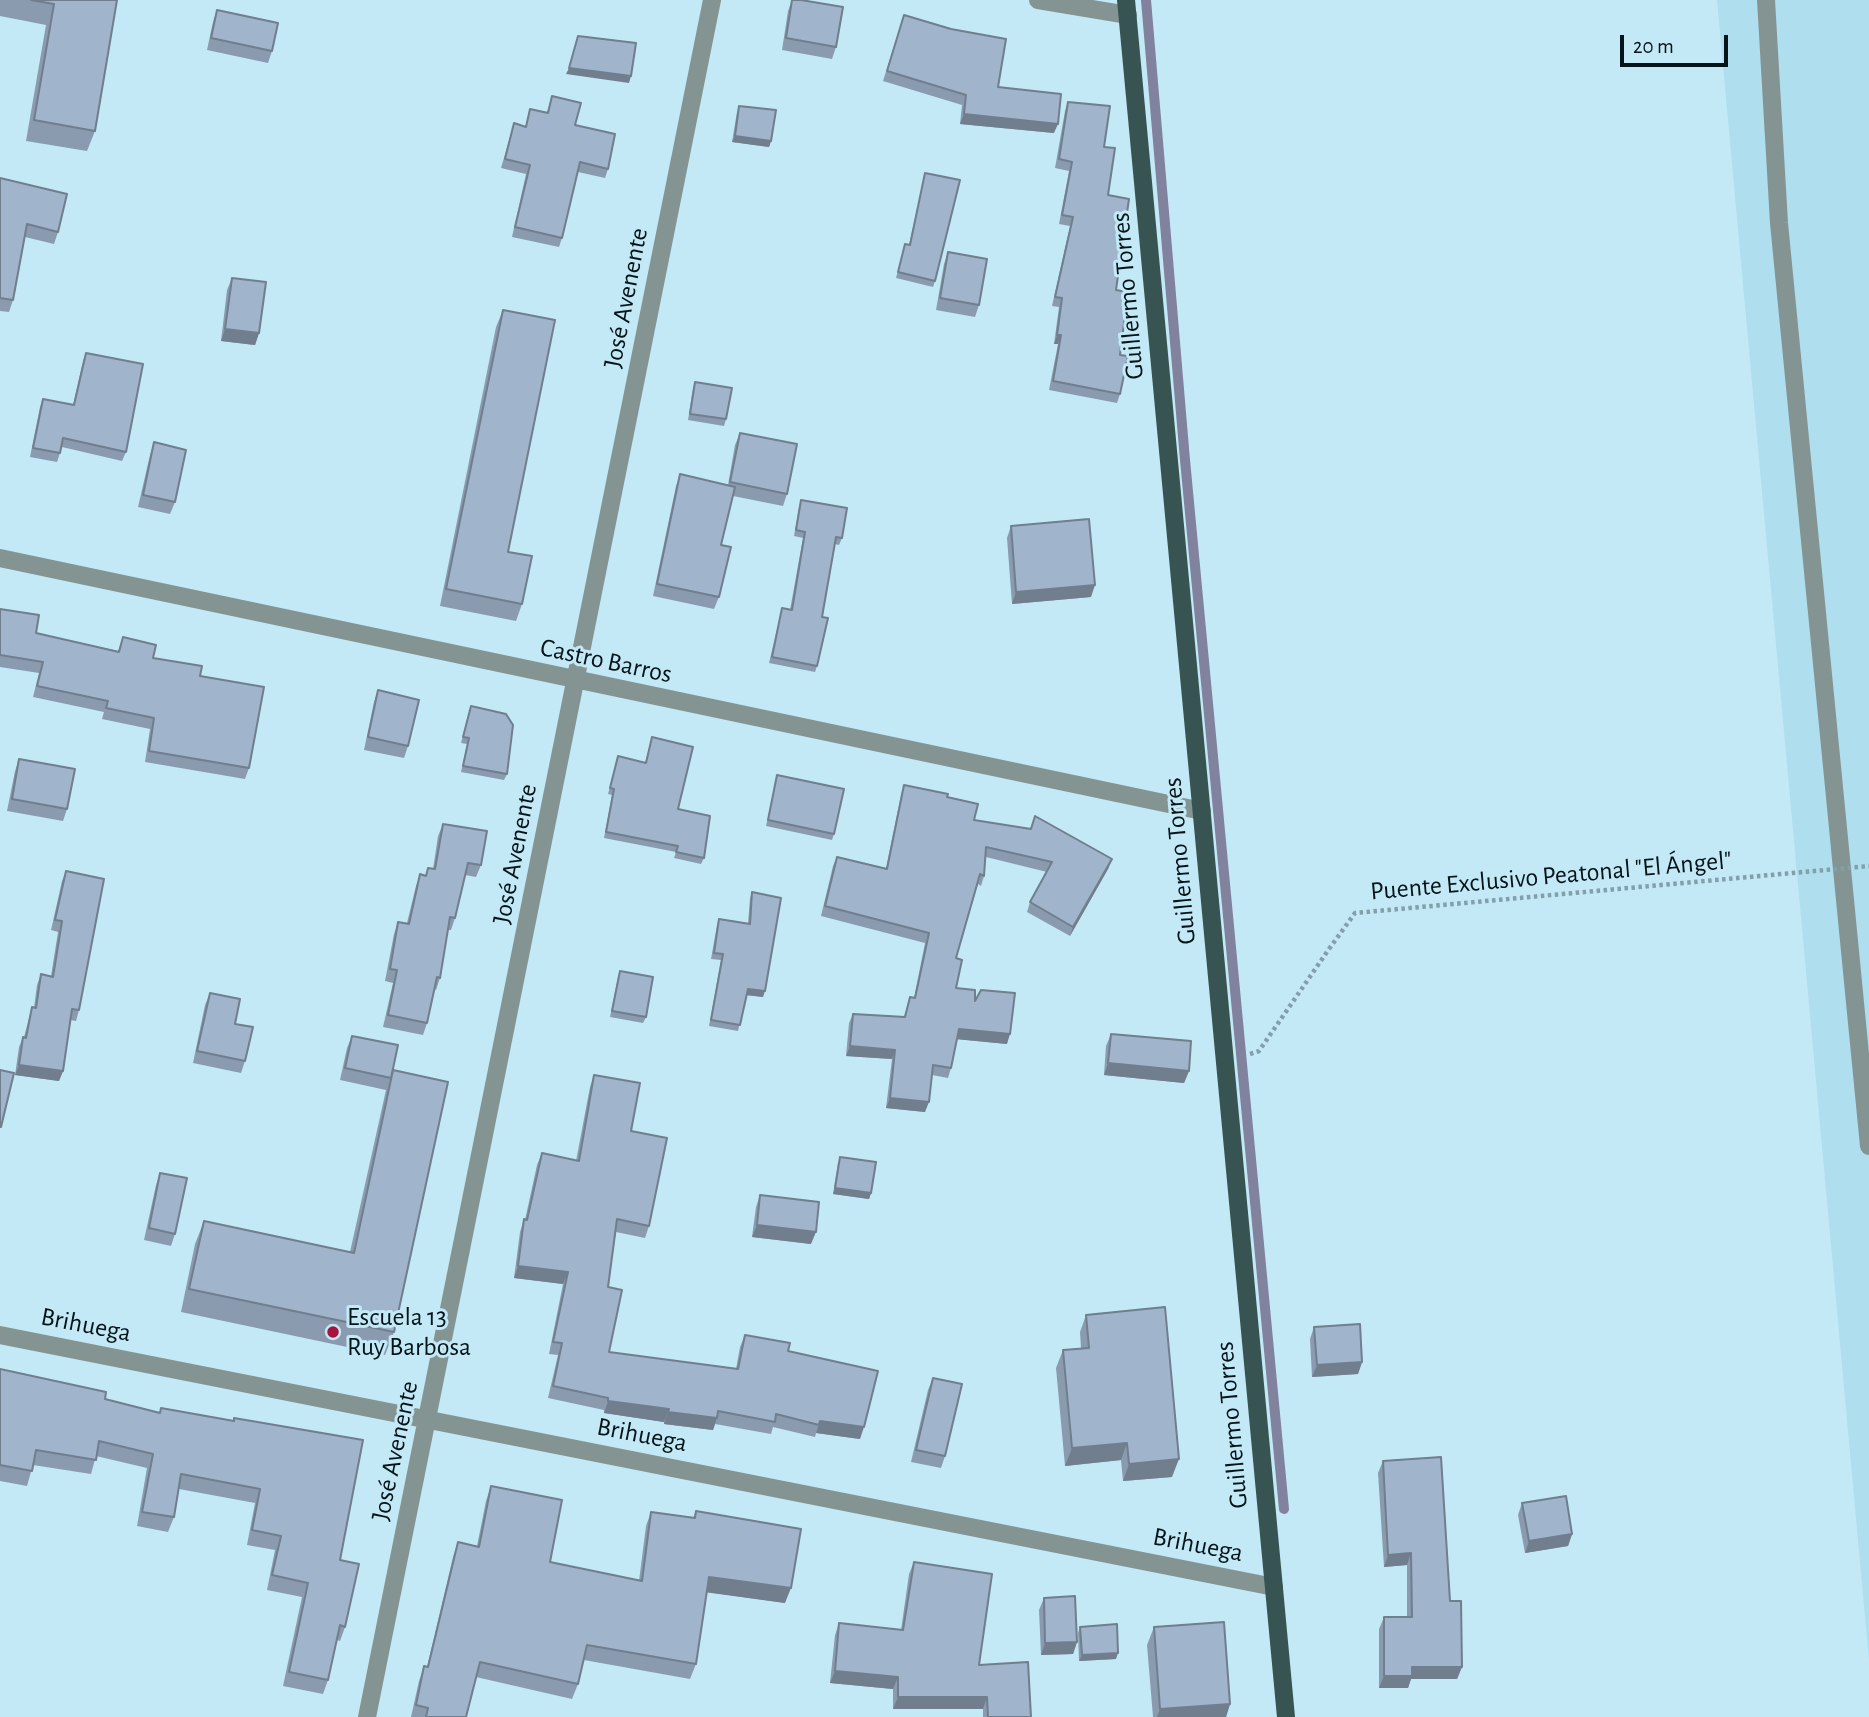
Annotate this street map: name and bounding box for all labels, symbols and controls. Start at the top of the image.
scale bar [1624,21,1732,65]
text: 20 m [1633,36,1674,57]
street label: Guillermo Torres [1105,211,1151,381]
street label: José Avenente [597,225,655,371]
street label: Castro Barros [537,632,675,690]
street label: Guillermo Torres [1157,776,1203,946]
street label: José Avenente [486,781,544,927]
street label: Puente Exclusivo Peatonal "El Ángel" [1369,845,1733,907]
street label: Brihuega [38,1301,134,1349]
place label: Escuela 13 Ruy Barbosa [347,1301,471,1362]
marker: Escuela 13 Ruy Barbosa [325,1324,341,1340]
street label: Guillermo Torres [1209,1340,1255,1510]
street label: José Avenente [365,1378,425,1524]
street label: Brihuega [594,1411,690,1459]
street label: Brihuega [1150,1521,1246,1569]

